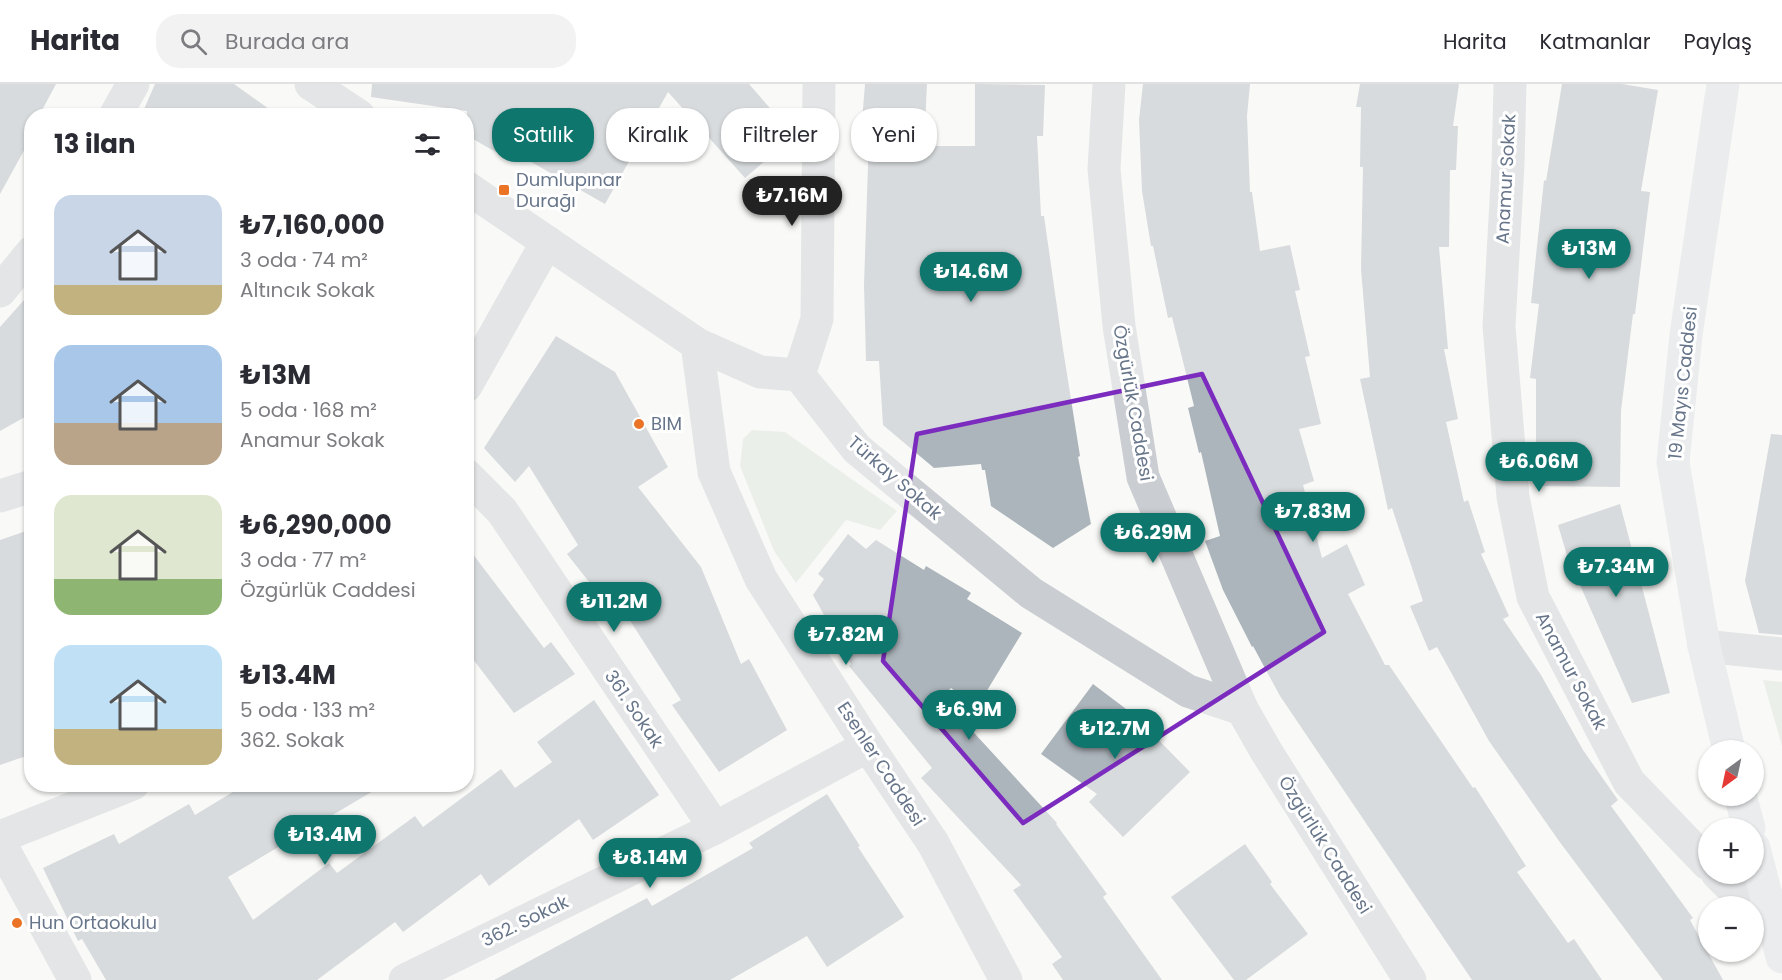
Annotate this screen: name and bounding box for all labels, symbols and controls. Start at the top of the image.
search box [156,14,576,68]
text: Harita [30,21,120,60]
icon: search [177,25,210,58]
text: Burada ara [225,26,349,57]
text: Harita [1443,27,1507,56]
text: Katmanlar [1540,27,1650,56]
text: Paylaş [1683,27,1752,56]
chip: Satılık [492,108,594,162]
chip: Kiralık [606,108,709,162]
chip: Filtreler [721,108,839,162]
chip: Yeni [851,108,937,162]
street label: Anamur Sokak [1490,113,1521,245]
text: 13 ilan [54,126,136,162]
icon: filters [411,128,444,161]
place label: Dumlupınar Durağı [516,167,622,213]
pin: ₺7.16M [743,176,841,227]
text: ₺7.16M [756,181,828,209]
marker: Dumlupınar Durağı [497,183,511,197]
text: ₺7,160,000 [240,207,385,243]
icon: home [102,219,174,291]
pin: ₺13M [1553,229,1625,280]
text: ₺13M [1562,234,1616,262]
text: 3 oda · 74 m² [240,246,368,274]
pin: ₺14.6M [922,252,1020,303]
text: ₺14.6M [934,257,1008,285]
text: Altıncık Sokak [240,276,375,304]
street label: 19 Mayıs Caddesi [1662,305,1703,461]
street label: Özgürlük Caddesi [1107,323,1160,483]
text: ₺13M [240,357,311,393]
icon: home [102,369,174,441]
text: 5 oda · 168 m² [240,396,377,424]
place label: BIM [651,411,682,436]
marker: BIM [632,417,646,431]
text: Anamur Sokak [240,426,385,454]
street label: Türkay Sokak [843,430,948,526]
pin: ₺6.06M [1490,442,1588,493]
text: ₺6.06M [1499,447,1579,475]
pin: ₺7.83M [1264,492,1362,543]
text: ₺7.83M [1275,497,1351,525]
text: ₺6,290,000 [240,507,392,543]
pin: ₺6.29M [1104,513,1202,564]
text: ₺6.29M [1114,518,1192,546]
icon: home [102,519,174,591]
text: 3 oda · 77 m² [240,546,366,574]
pin: ₺7.34M [1567,547,1665,598]
text: ₺7.34M [1577,552,1655,580]
text: Özgürlük Caddesi [240,576,416,604]
pin: ₺11.2M [565,582,663,633]
text: ₺11.2M [580,587,648,615]
street label: Anamur Sokak [1530,607,1613,735]
pin: ₺7.82M [797,615,895,666]
text: ₺7.82M [808,620,884,648]
text: ₺13.4M [240,657,336,693]
street label: 361. Sokak [599,665,670,753]
icon: home [102,669,174,741]
pin: ₺6.9M [927,690,1011,741]
text: ₺6.9M [936,695,1002,723]
text: 5 oda · 133 m² [240,696,375,724]
street label: Esenler Caddesi [832,697,931,831]
pin: ₺12.7M [1066,709,1164,760]
text: ₺12.7M [1080,714,1150,742]
text: 362. Sokak [240,726,344,754]
north arrow [1698,740,1764,806]
map controls [1698,740,1764,962]
street label: Özgürlük Caddesi [1273,771,1378,918]
pin: ₺13.4M [276,815,374,866]
button: + [1698,818,1764,884]
text: ₺13.4M [288,820,362,848]
pin: ₺8.14M [601,838,699,889]
text: ₺8.14M [613,843,687,871]
street label: 362. Sokak [477,888,573,952]
button: − [1698,896,1764,962]
place label: Hun Ortaokulu [29,910,157,935]
marker: Hun Ortaokulu [10,916,24,930]

